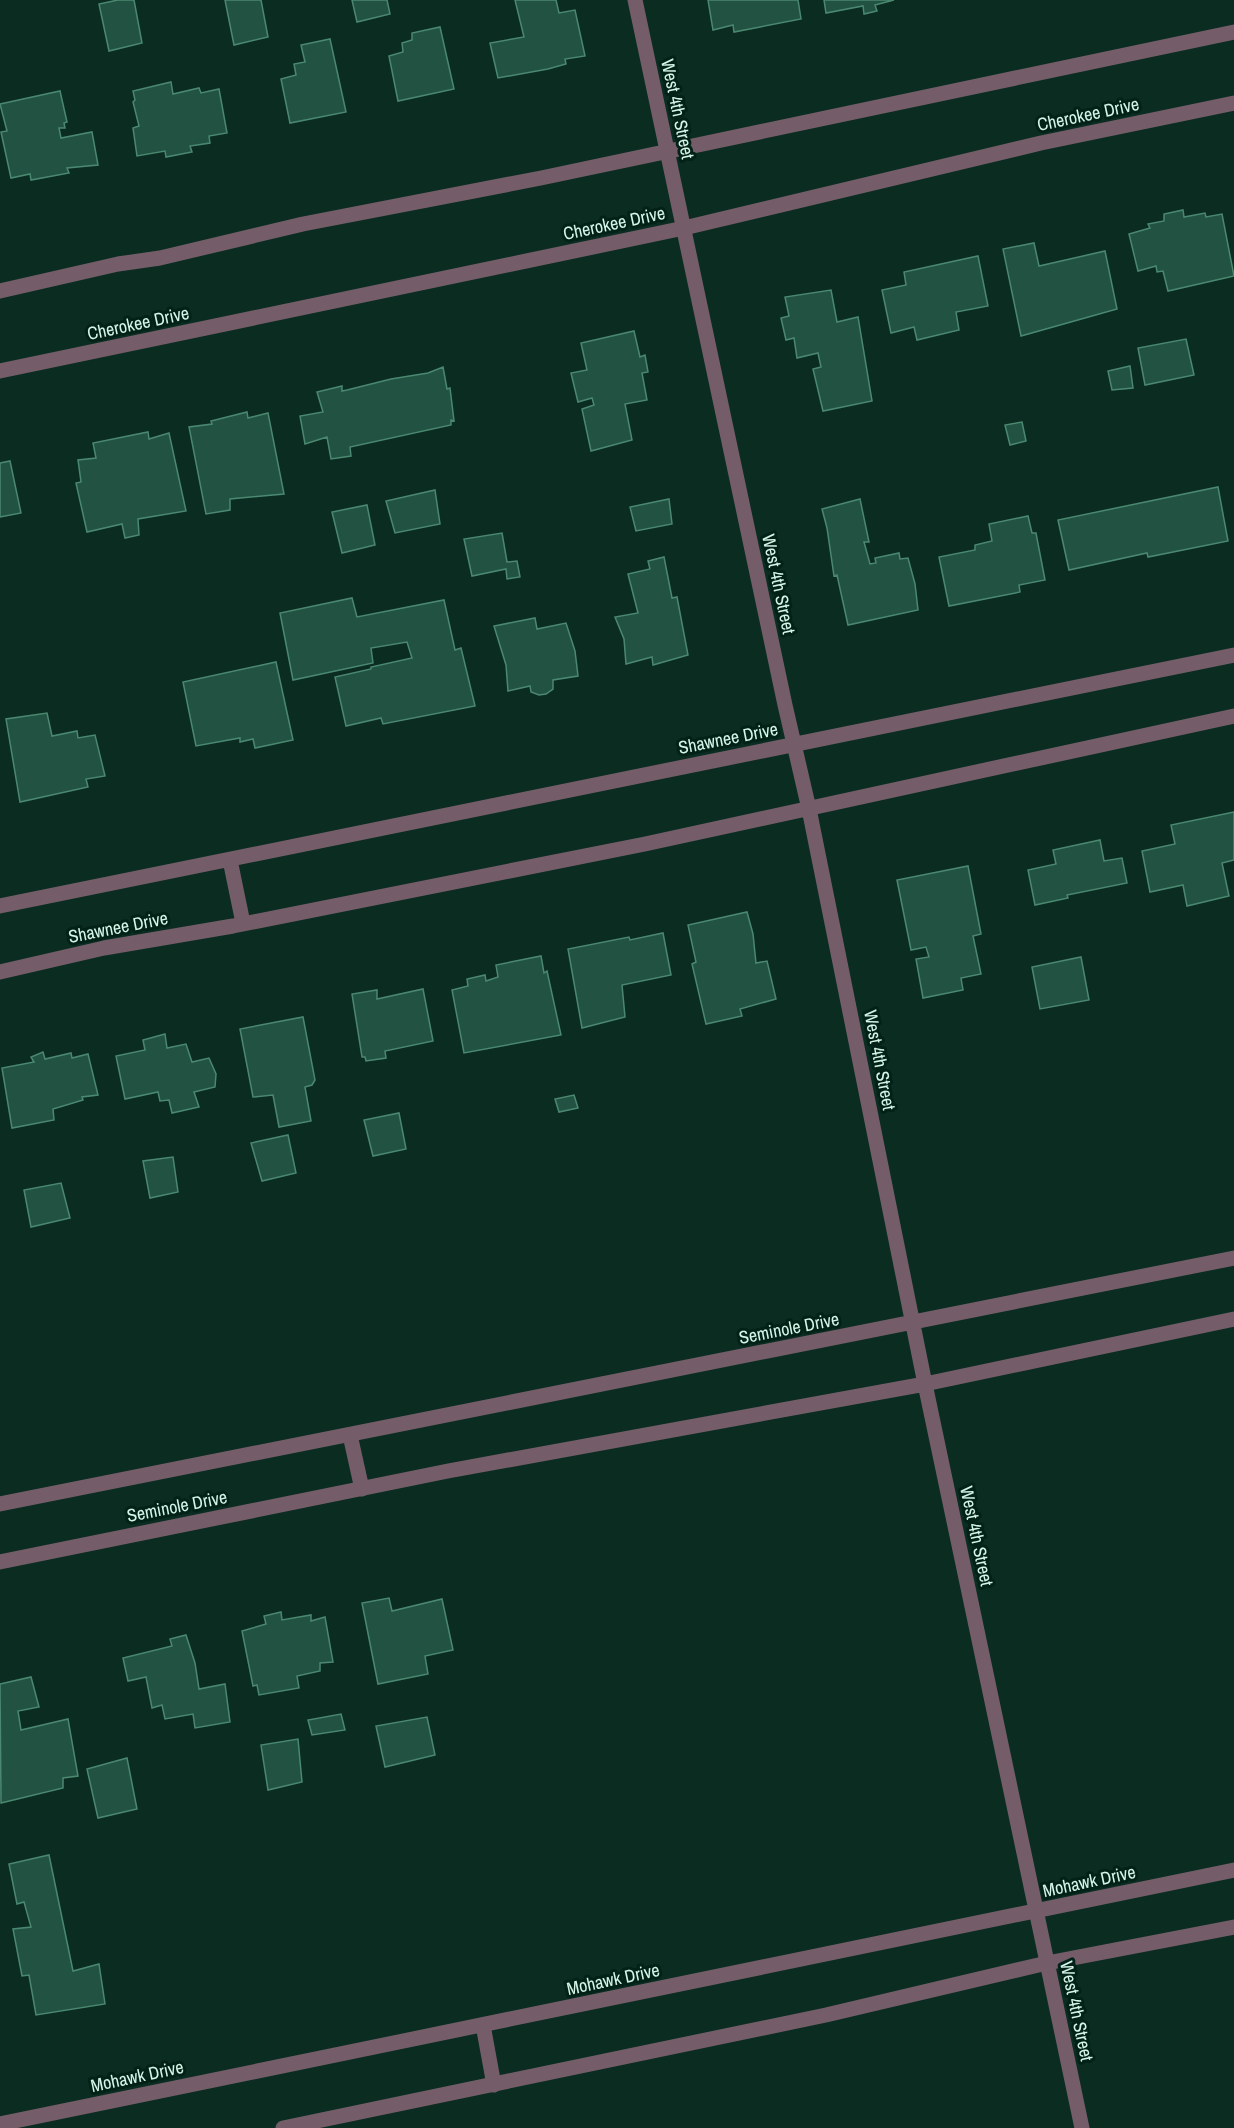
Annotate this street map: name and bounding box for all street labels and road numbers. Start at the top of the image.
street label: West 4th Street [655,57,701,161]
street label: Cherokee Drive [1035,91,1141,137]
street label: Cherokee Drive [561,200,667,246]
street label: Cherokee Drive [85,300,191,346]
street label: West 4th Street [756,532,802,636]
street label: Shawnee Drive [676,716,780,760]
street label: Shawnee Drive [66,905,170,949]
street label: West 4th Street [858,1008,902,1112]
street label: Seminole Drive [737,1306,841,1350]
street label: Seminole Drive [125,1484,229,1528]
street label: West 4th Street [954,1484,1000,1588]
street label: Mohawk Drive [1040,1859,1138,1903]
street label: Mohawk Drive [564,1957,662,2001]
street label: West 4th Street [1054,1959,1100,2063]
street label: Mohawk Drive [88,2054,186,2098]

